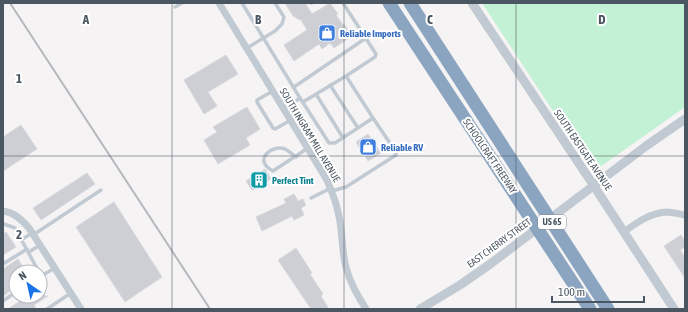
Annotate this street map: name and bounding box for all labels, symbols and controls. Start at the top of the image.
text: A [82,12,90,27]
text: B [255,12,262,27]
text: C [427,12,433,27]
text: D [598,12,606,27]
shop icon: Reliable Imports [317,23,337,43]
place label: Reliable Imports [340,28,401,39]
text: 1 [16,71,22,86]
street label: SOUTH INGRAM MILL AVENUE [278,86,343,185]
street label: SOUTH EASTGATE AVENUE [552,108,614,193]
street label: SCHOOLCRAFT FREEWAY [461,117,519,196]
shop icon: Reliable RV [358,137,378,157]
place label: Reliable RV [381,142,423,153]
building icon: Perfect Tint [249,170,269,190]
place label: Perfect Tint [272,175,314,186]
road number: US 65 [538,215,566,229]
street label: EAST CHERRY STREET [465,216,533,270]
text: 2 [16,227,22,242]
north arrow [8,264,48,304]
text: N [16,269,28,283]
scale bar [552,278,644,304]
text: 100 m [558,285,585,299]

